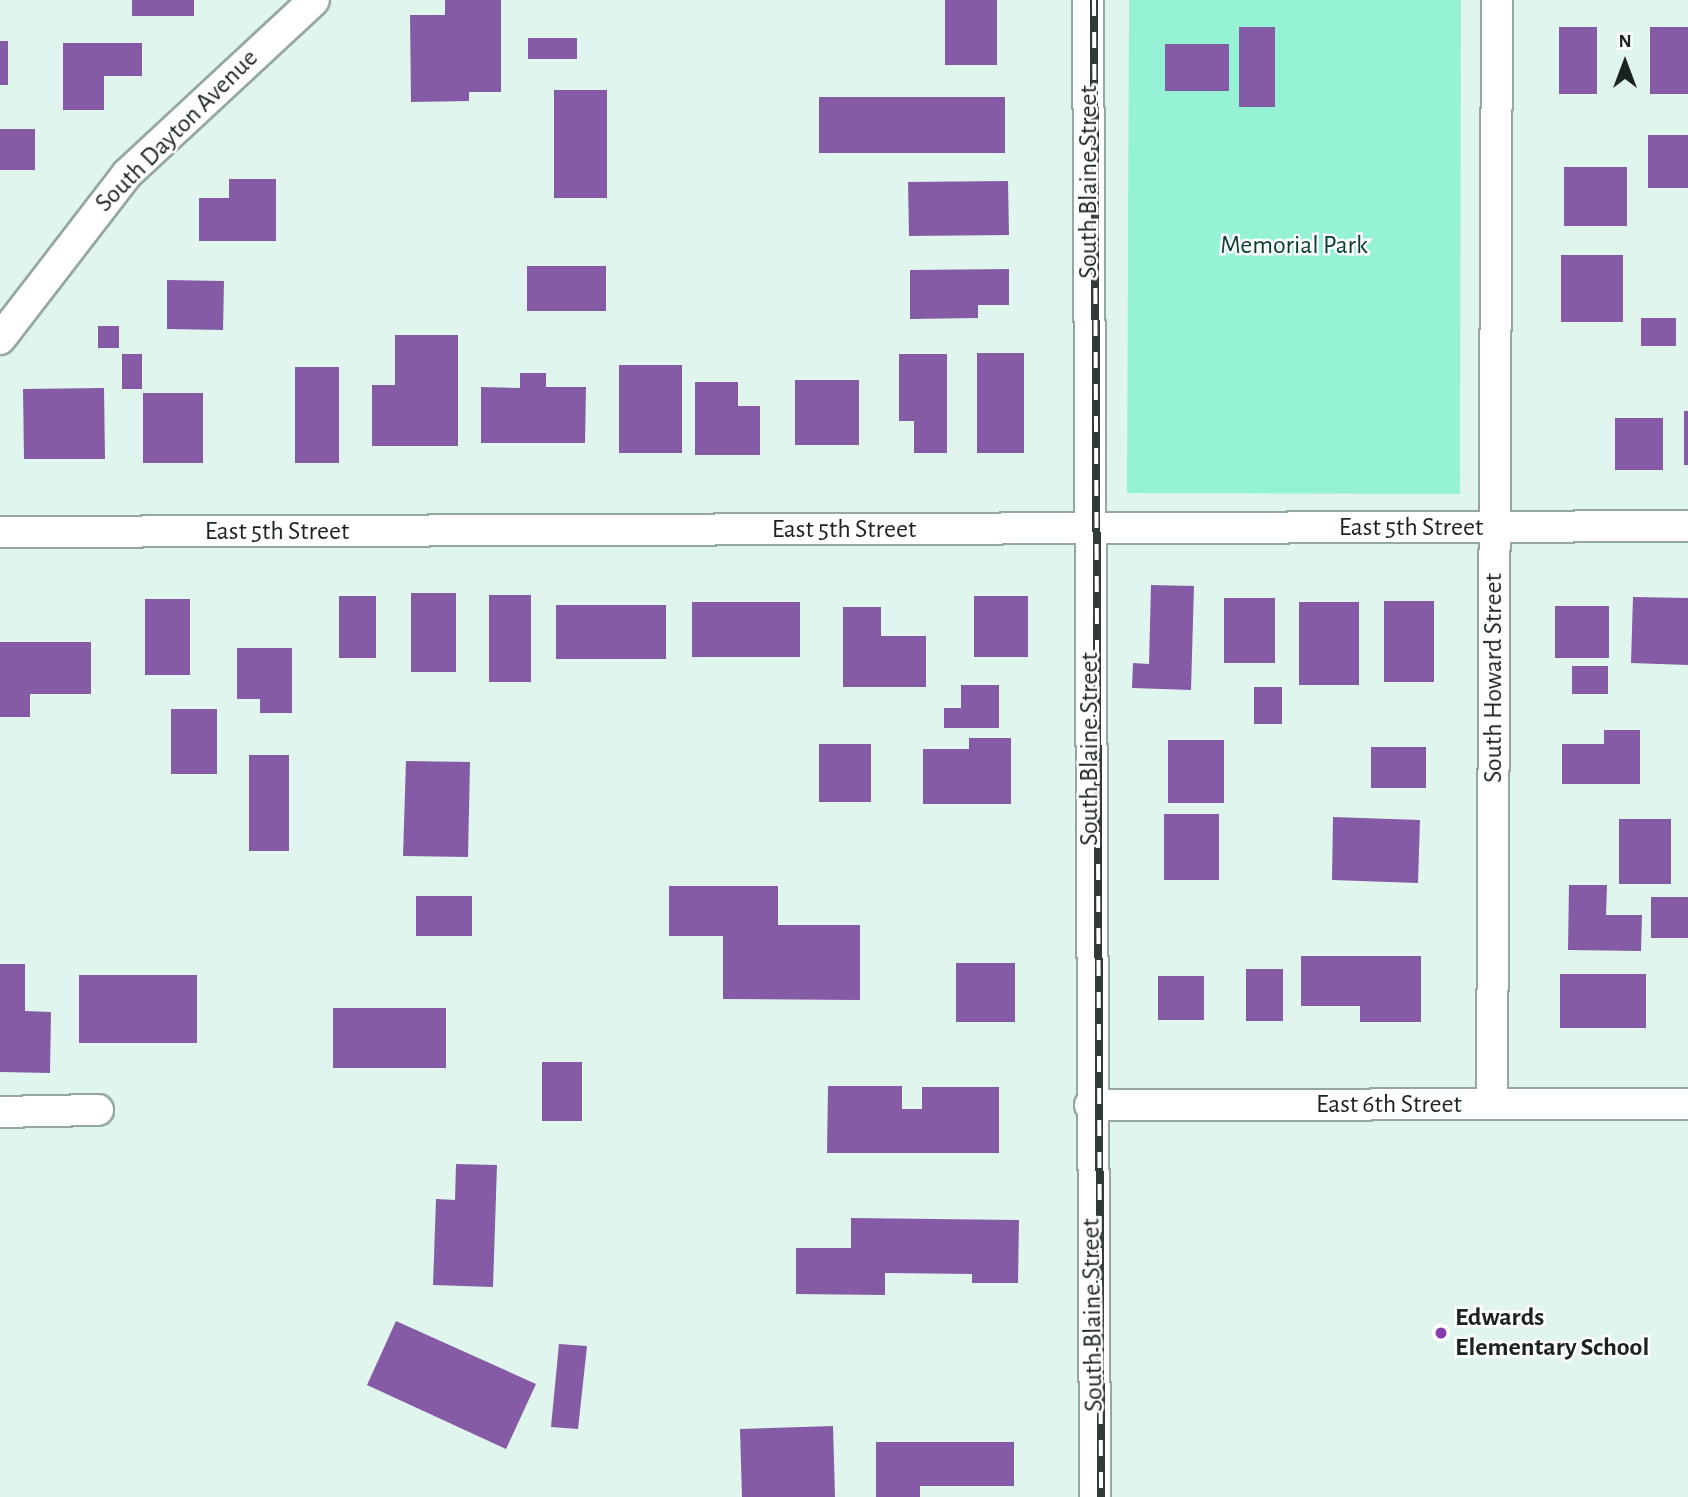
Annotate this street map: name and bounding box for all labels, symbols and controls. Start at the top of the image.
north arrow [1590,28,1660,98]
text: N [1618,32,1632,51]
street label: South Dayton Avenue [89,43,265,219]
street label: South Blaine Street [1073,85,1105,279]
park label: Memorial Park [1220,230,1368,262]
street label: East 5th Street [1339,512,1483,544]
street label: East 5th Street [772,514,916,546]
street label: East 5th Street [205,516,349,548]
street label: South Howard Street [1478,573,1510,783]
street label: South Blaine Street [1074,652,1106,846]
street label: East 6th Street [1316,1089,1462,1121]
street label: South Blaine Street [1076,1218,1110,1412]
place label: Edwards Elementary School [1455,1302,1649,1364]
marker: Edwards Elementary School [1433,1325,1449,1341]

